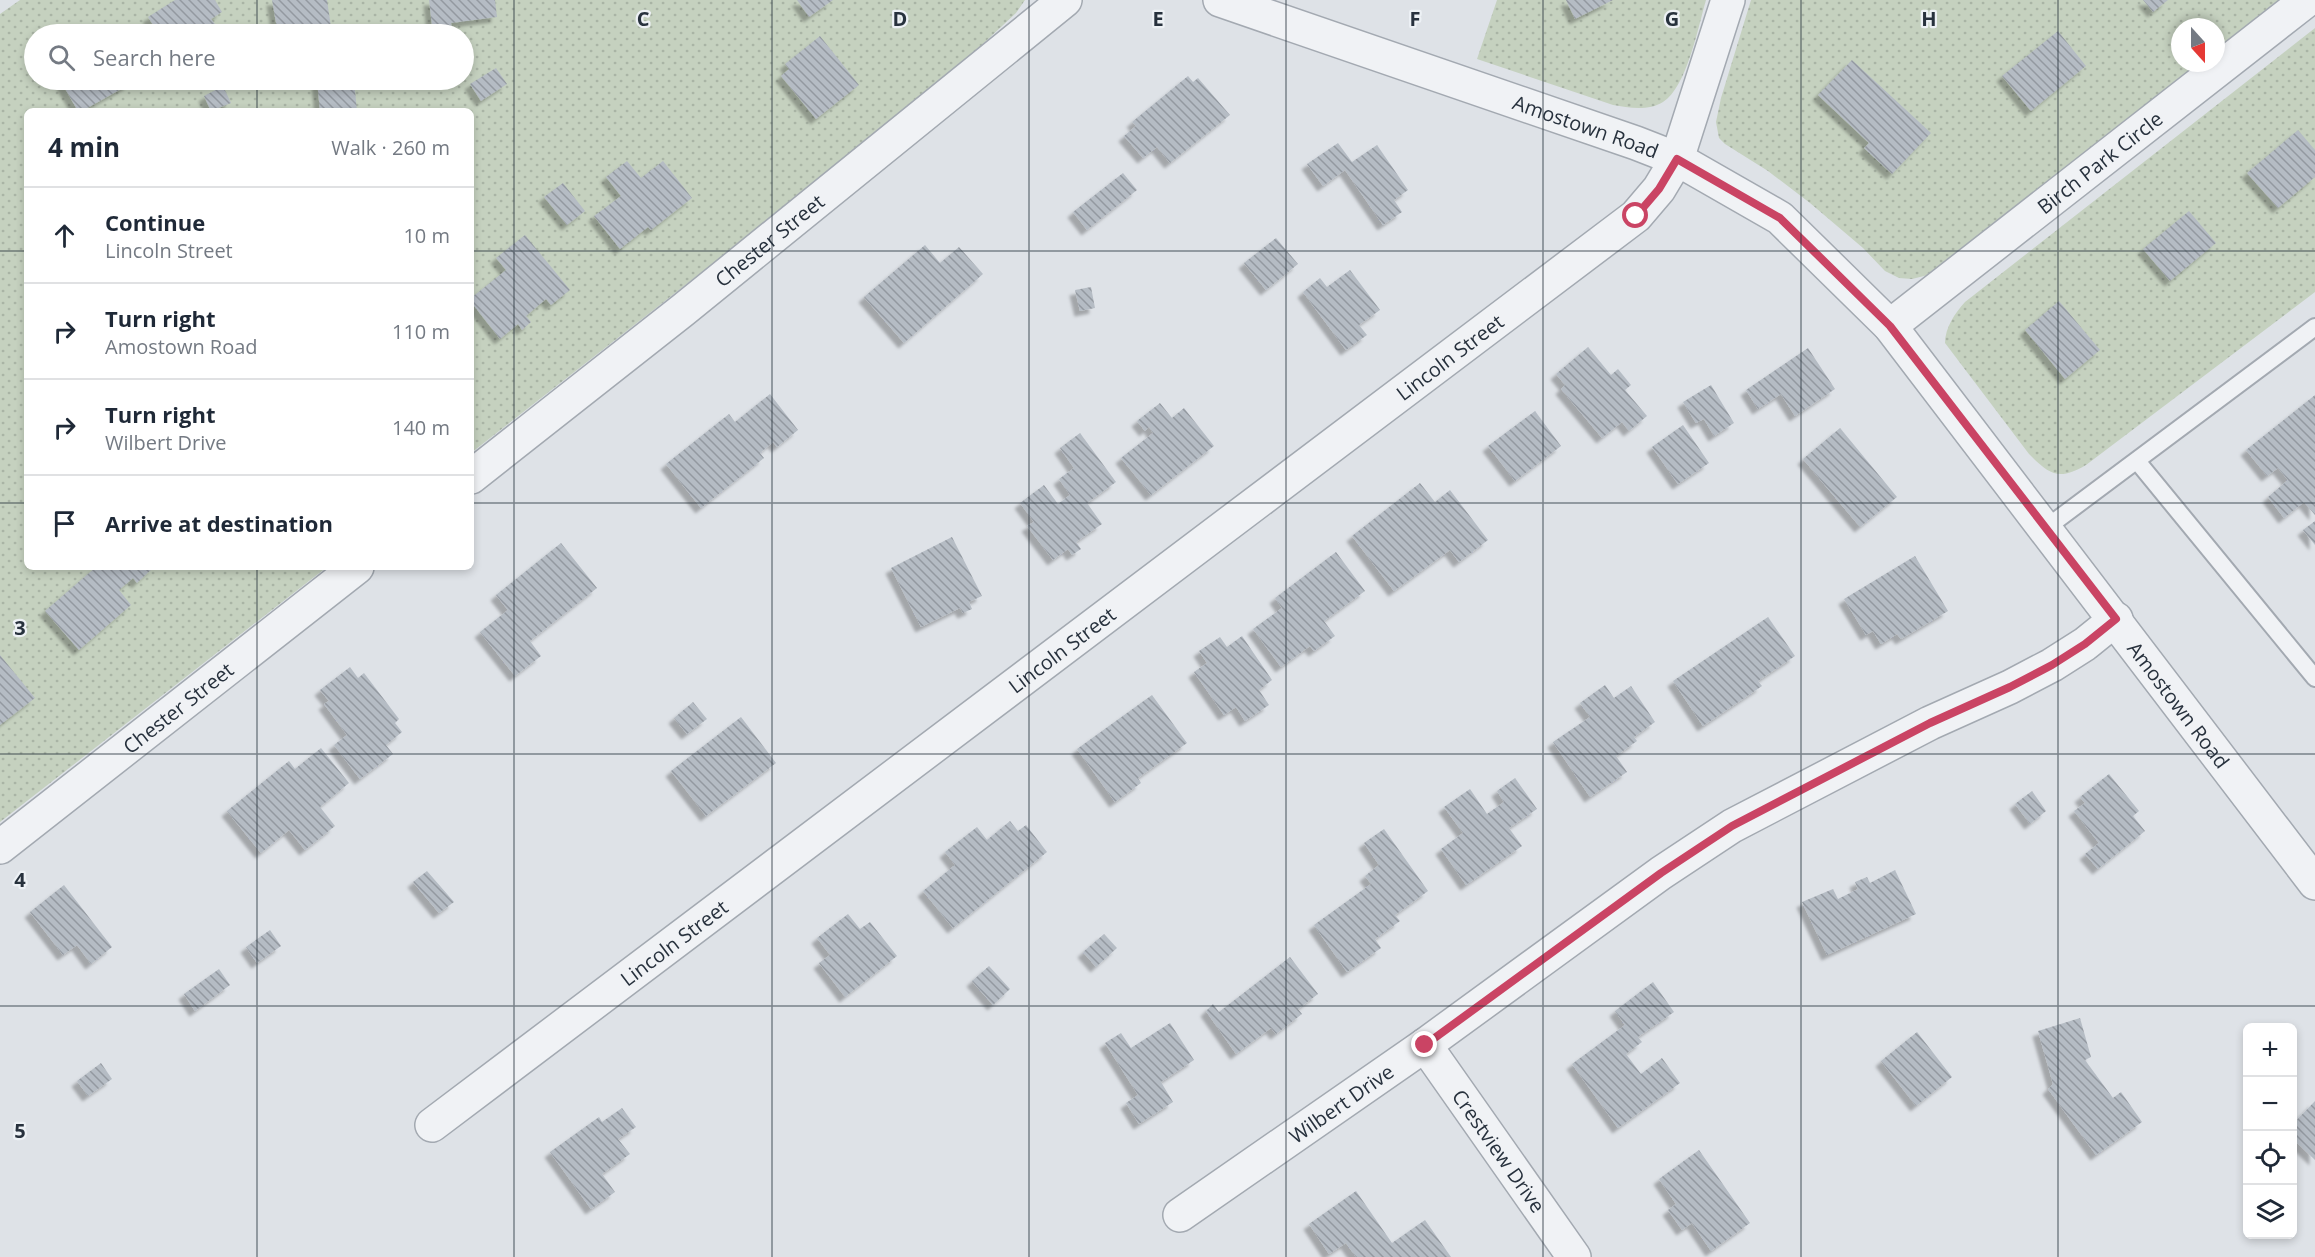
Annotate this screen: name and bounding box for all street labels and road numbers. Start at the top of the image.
street label: Amostown Road [1509,88,1663,164]
street label: Birch Park Circle [2031,105,2168,220]
street label: Chester Street [709,187,830,292]
street label: Lincoln Street [1390,307,1509,406]
street label: Lincoln Street [1003,600,1121,699]
street label: Amostown Road [2122,636,2236,773]
street label: Chester Street [117,656,239,759]
street label: Lincoln Street [615,893,733,992]
street label: Wilbert Drive [1283,1058,1399,1149]
street label: Crestview Drive [1447,1084,1552,1217]

